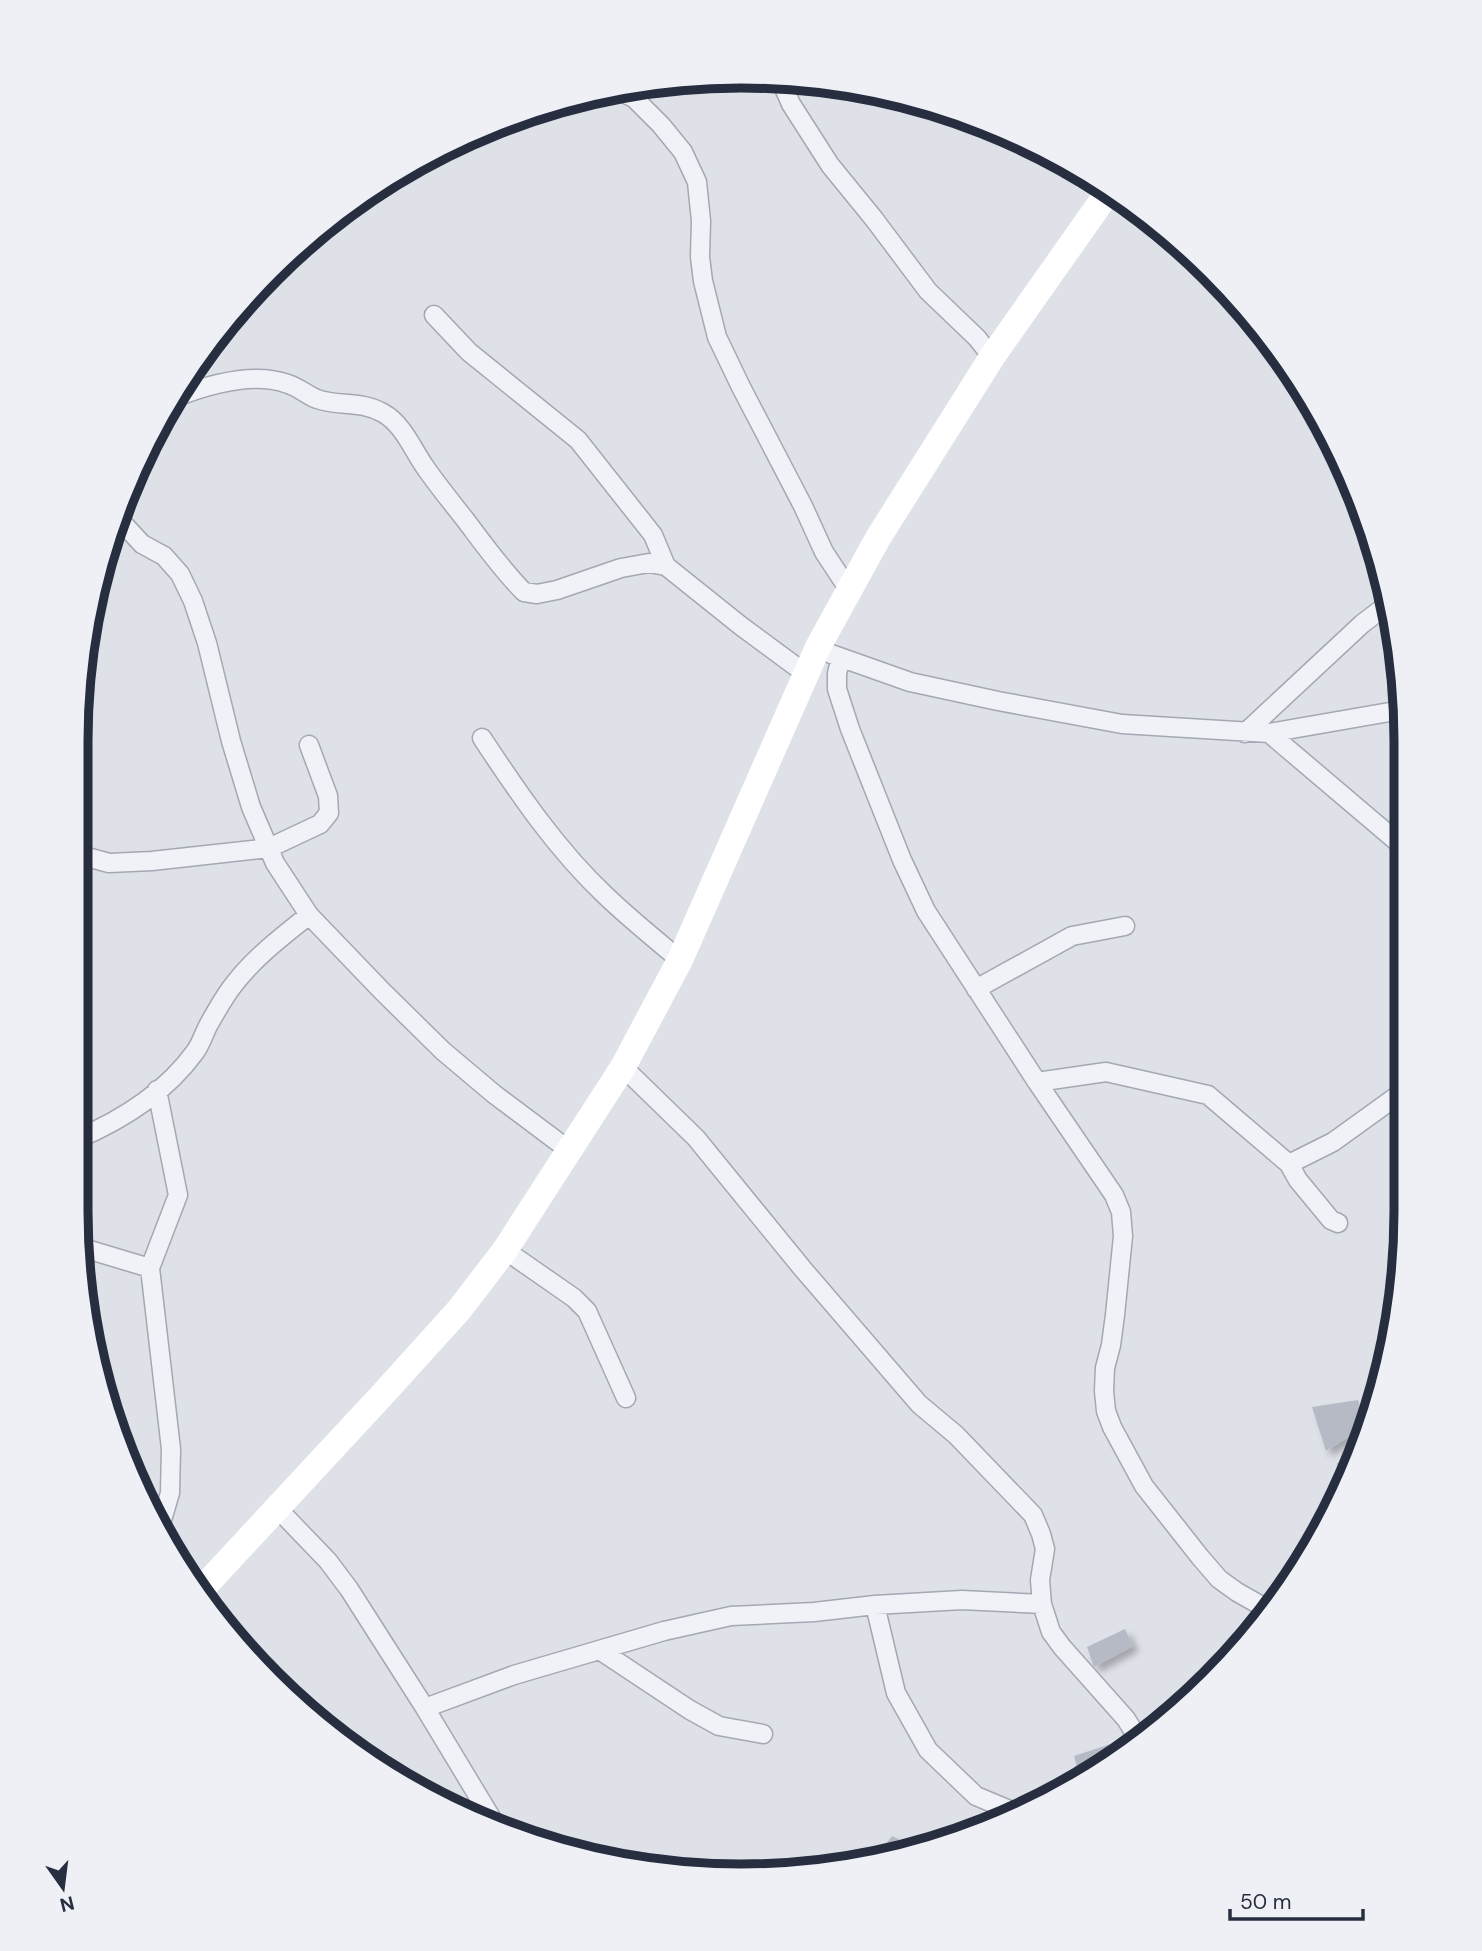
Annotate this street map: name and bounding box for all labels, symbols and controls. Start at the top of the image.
north arrow [28,1853,98,1923]
scale bar [1230,1878,1363,1922]
text: 50 m [1240,1888,1291,1916]
text: N [57,1890,77,1918]

